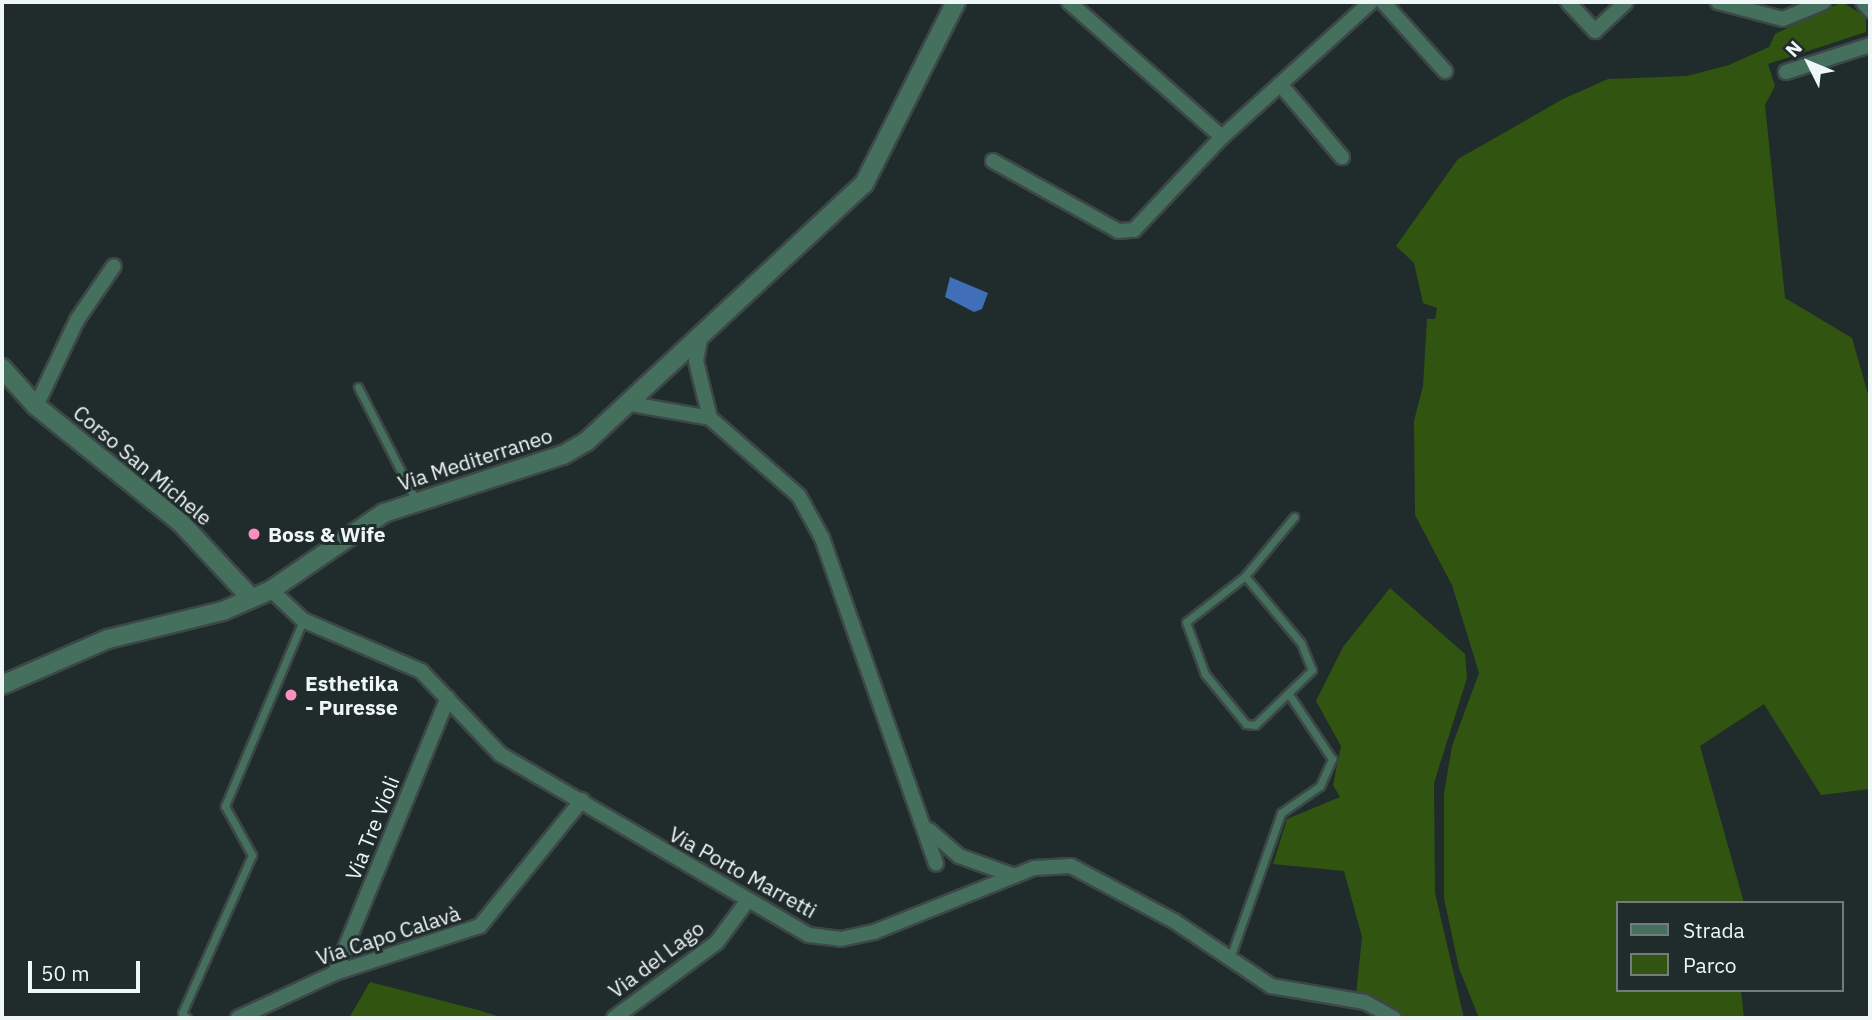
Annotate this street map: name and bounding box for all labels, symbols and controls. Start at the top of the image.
north arrow [1774,28,1844,98]
text: N [1780,35,1807,62]
street label: Corso San Michele [69,400,217,530]
street label: Via Mediterraneo [395,422,555,496]
place label: Boss & Wife [268,521,386,547]
marker: Boss & Wife [246,526,262,542]
place label: Esthetika - Puresse [305,670,399,720]
marker: Esthetika - Puresse [283,687,299,703]
street label: Via Tre Violi [340,772,404,884]
street label: Via Porto Marretti [665,821,821,923]
street label: Via Capo Calavà [313,900,463,970]
legend [1616,901,1844,992]
street label: Via del Lago [603,915,709,1003]
text: Strada [1683,916,1745,944]
scale bar [32,946,144,990]
text: Parco [1683,951,1737,979]
text: 50 m [41,959,90,987]

